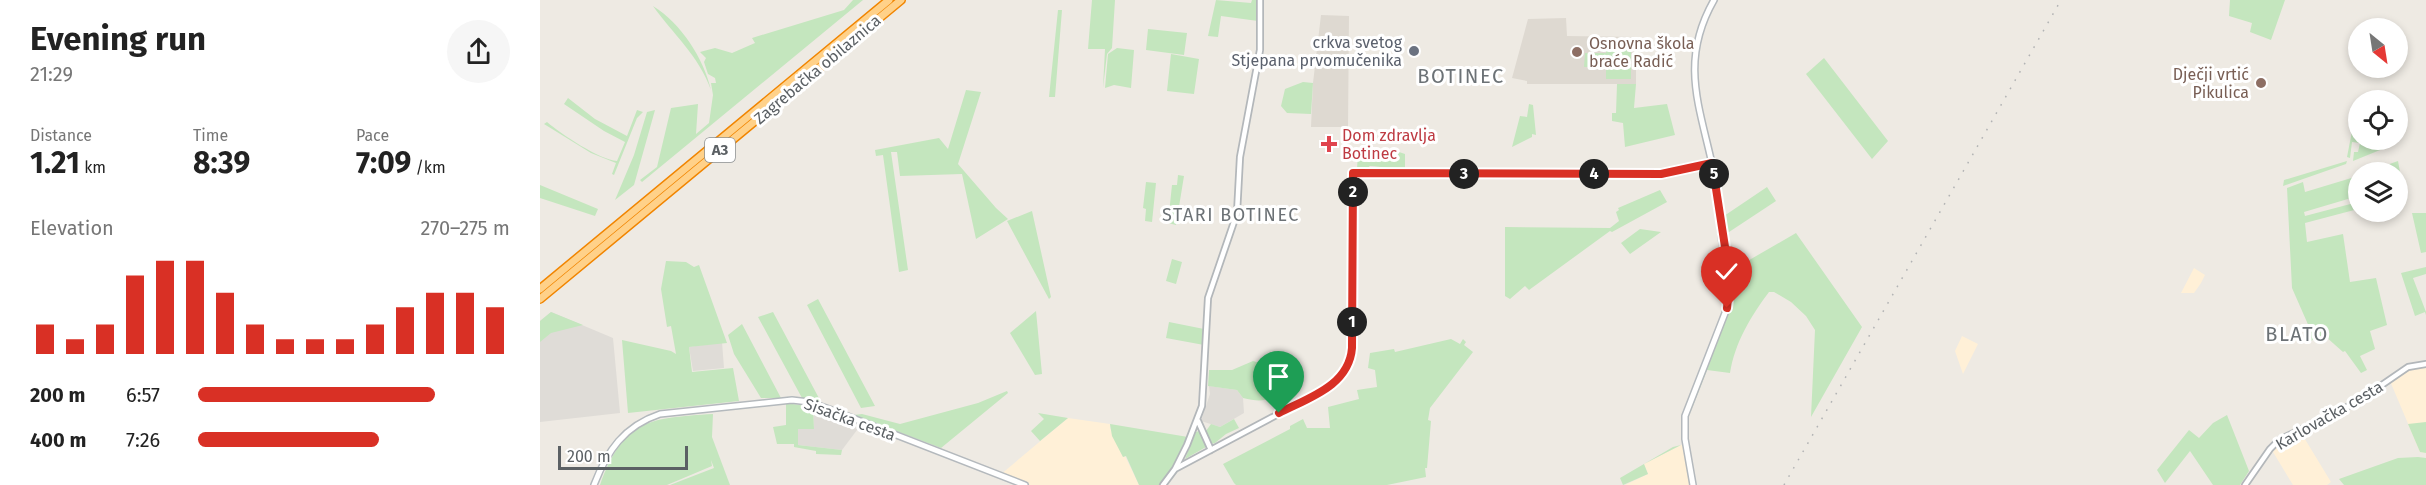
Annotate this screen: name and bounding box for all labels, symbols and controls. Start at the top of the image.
street label: Zagrebačka obilaznica [750,11,885,128]
north arrow [2348,18,2408,78]
map controls [2348,18,2408,222]
text: Evening run [30,19,206,59]
button: share [447,20,510,83]
place label: crkva svetog Stjepana prvomučenika [1231,33,1403,70]
place label: Osnovna škola braće Radić [1589,34,1695,71]
marker: crkva svetog Stjepana prvomučenika [1407,44,1421,58]
marker: Osnovna škola braće Radić [1570,45,1584,59]
text: 21:29 [30,62,73,86]
district label: BOTINEC [1417,64,1505,88]
place label: Dječji vrtić Pikulica [2173,65,2249,102]
marker: Dječji vrtić Pikulica [2254,76,2268,90]
button: locate [2348,90,2408,150]
text: Distance [30,126,92,145]
text: Time [193,126,228,145]
text: Pace [356,126,389,145]
place label: Dom zdravlja Botinec [1342,126,1436,163]
marker: Dom zdravlja Botinec [1320,135,1338,153]
road number: A3 [705,138,735,162]
text: 1.21 [30,145,80,181]
text: 8:39 [193,145,250,181]
text: 7:09 [356,145,411,181]
text: km [80,158,106,177]
text: /km [411,158,446,177]
pin: 3 [1449,159,1479,189]
pin: 4 [1579,159,1609,189]
pin: 5 [1699,159,1729,189]
button: layers [2348,162,2408,222]
text: 3 [1460,164,1468,183]
text: 4 [1589,164,1599,183]
text: 5 [1710,164,1718,183]
pin: 2 [1338,177,1368,207]
text: 2 [1349,182,1357,201]
district label: STARI BOTINEC [1162,204,1300,226]
text: Elevation [30,216,114,240]
text: 270–275 m [421,216,510,240]
pin [1701,246,1752,308]
icon: check [1710,255,1743,288]
pin: 1 [1337,307,1367,337]
text: 1 [1348,312,1356,331]
district label: BLATO [2265,322,2329,346]
pin [1253,351,1304,413]
icon: arrive [1262,360,1295,393]
street label: Karlovačka cesta [2272,377,2386,454]
text: 200 m [30,383,85,407]
text: 6:57 [126,383,160,407]
street label: Sisačka cesta [802,394,898,445]
text: 400 m [30,428,86,452]
text: 7:26 [126,428,160,452]
scale bar [558,443,688,470]
text: 200 m [567,447,611,466]

